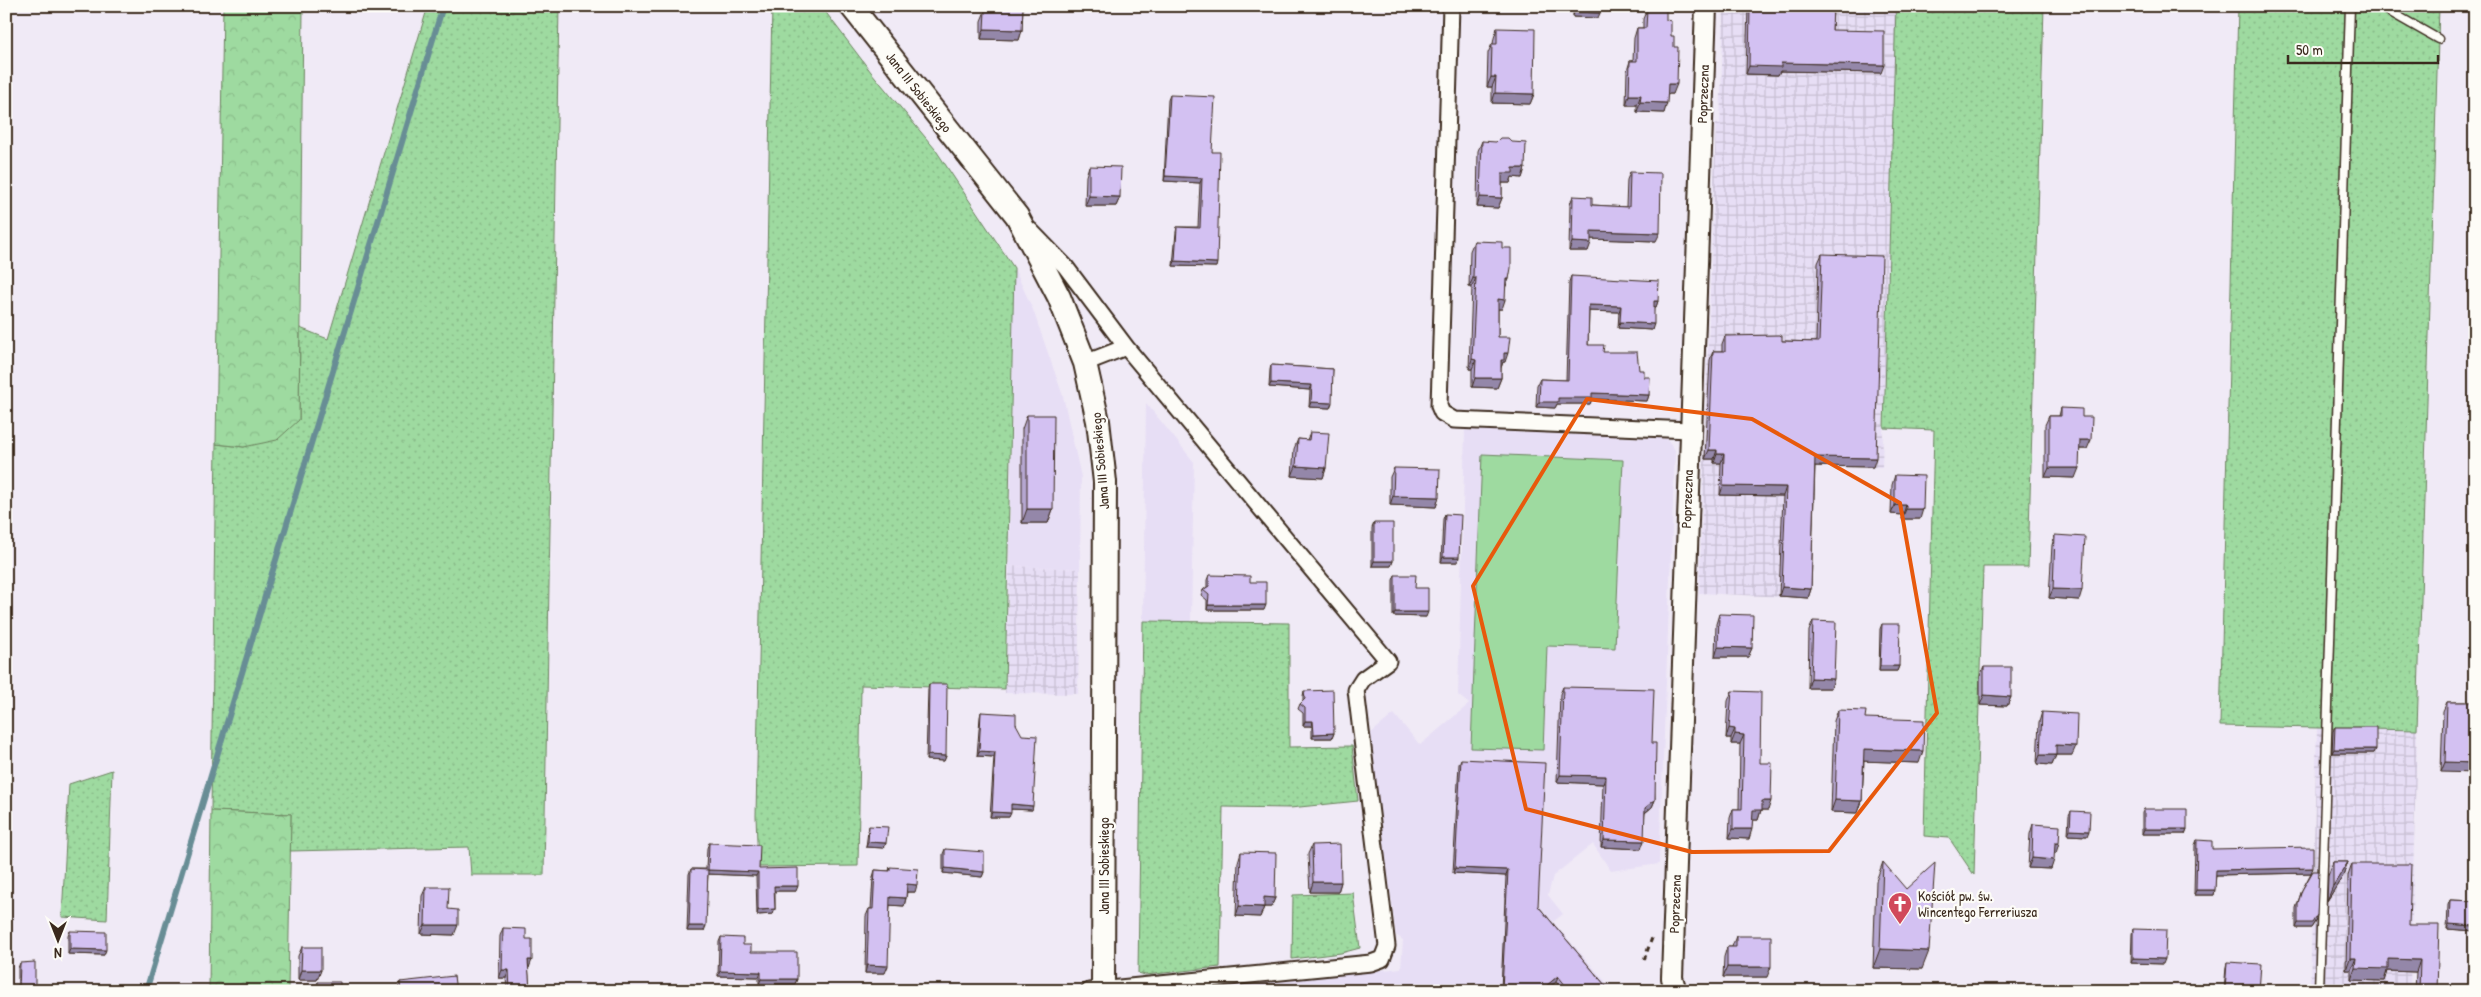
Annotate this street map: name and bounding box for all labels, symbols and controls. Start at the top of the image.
scale bar [2288,32,2438,64]
text: 50 m [2296,39,2323,60]
street label: Jana III Sobieskiego [881,48,957,137]
street label: Poprzeczna [1692,64,1714,124]
street label: Jana III Sobieskiego [1086,411,1114,510]
street label: Poprzeczna [1676,469,1698,529]
street label: Jana III Sobieskiego [1094,817,1114,915]
street label: Poprzeczna [1664,874,1686,934]
place label: Kościół pw. św. Wincentego Ferreriusza [1918,886,2038,922]
church icon: Kościół pw. św. Wincentego Ferreriusza [1887,891,1913,925]
north arrow [32,914,82,964]
text: N [54,944,62,963]

